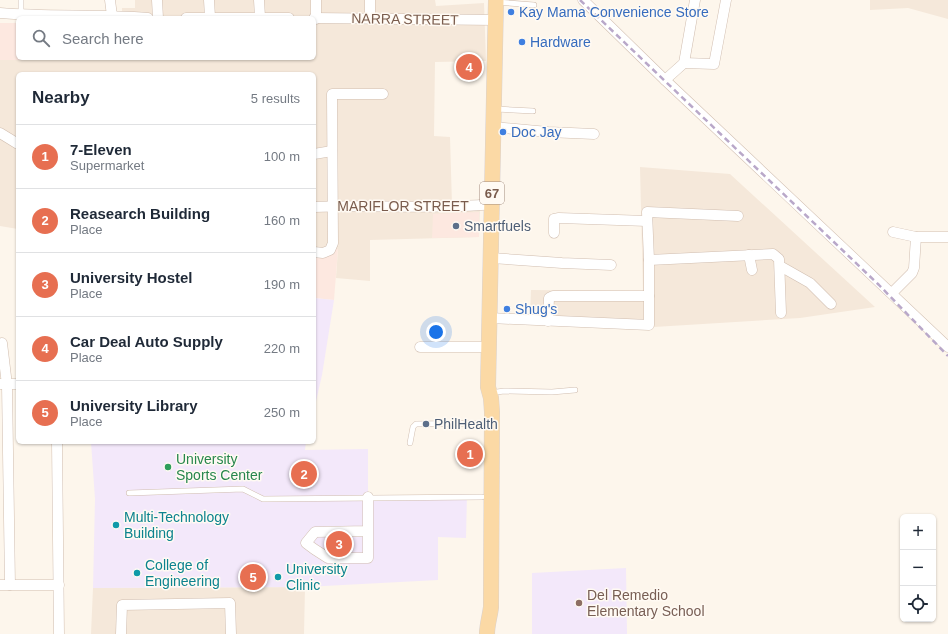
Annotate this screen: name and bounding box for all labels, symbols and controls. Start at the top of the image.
place label: Kay Mama Convenience Store [519,4,709,20]
marker: Kay Mama Convenience Store [506,7,516,17]
street label: NARRA STREET [351,10,459,28]
search box [16,16,316,60]
icon: search [30,27,52,49]
text: Search here [62,30,144,47]
place label: Hardware [530,34,591,50]
marker: Hardware [517,37,527,47]
pin: 4 [456,52,482,82]
text: Nearby [32,88,90,107]
text: 5 results [251,91,300,106]
place label: Doc Jay [511,124,562,140]
marker: Doc Jay [498,127,508,137]
text: 7-Eleven [70,141,132,158]
text: 1 [41,149,49,164]
text: 100 m [264,149,300,164]
text: Supermarket [70,158,144,173]
road number: 67 [480,182,504,204]
street label: MARIFLOR STREET [337,198,469,214]
text: Reasearch Building [70,205,210,222]
text: 2 [41,213,49,228]
text: 160 m [264,213,300,228]
place label: Smartfuels [464,218,531,234]
marker: Smartfuels [451,221,461,231]
text: Place [70,222,103,237]
text: University Hostel [70,269,193,286]
text: 3 [41,277,49,292]
text: 190 m [264,277,300,292]
text: Place [70,286,103,301]
place label: Shug's [515,301,557,317]
marker: Shug's [502,304,512,314]
your location [426,322,446,342]
text: Car Deal Auto Supply [70,333,223,350]
text: 4 [41,341,49,356]
text: 220 m [264,341,300,356]
text: Place [70,350,103,365]
text: University Library [70,397,198,414]
text: 5 [41,405,49,420]
text: 250 m [264,405,300,420]
text: Place [70,414,103,429]
place label: PhilHealth [434,416,498,432]
marker: PhilHealth [421,419,431,429]
pin: 1 [457,439,483,469]
place label: University Sports Center [176,451,263,483]
pin: 2 [291,459,317,489]
marker: University Sports Center [163,462,173,472]
place label: Multi-Technology Building [124,509,229,541]
map controls [900,514,936,622]
button: + [900,514,936,550]
marker: Multi-Technology Building [111,520,121,530]
pin: 3 [326,529,352,559]
button: − [900,550,936,586]
place label: College of Engineering [145,557,220,589]
place label: University Clinic [286,561,347,593]
pin: 5 [240,562,266,592]
marker: College of Engineering [132,568,142,578]
marker: University Clinic [273,572,283,582]
button: locate [900,586,936,622]
place label: Del Remedio Elementary School [587,587,705,619]
marker: Del Remedio Elementary School [574,598,584,608]

